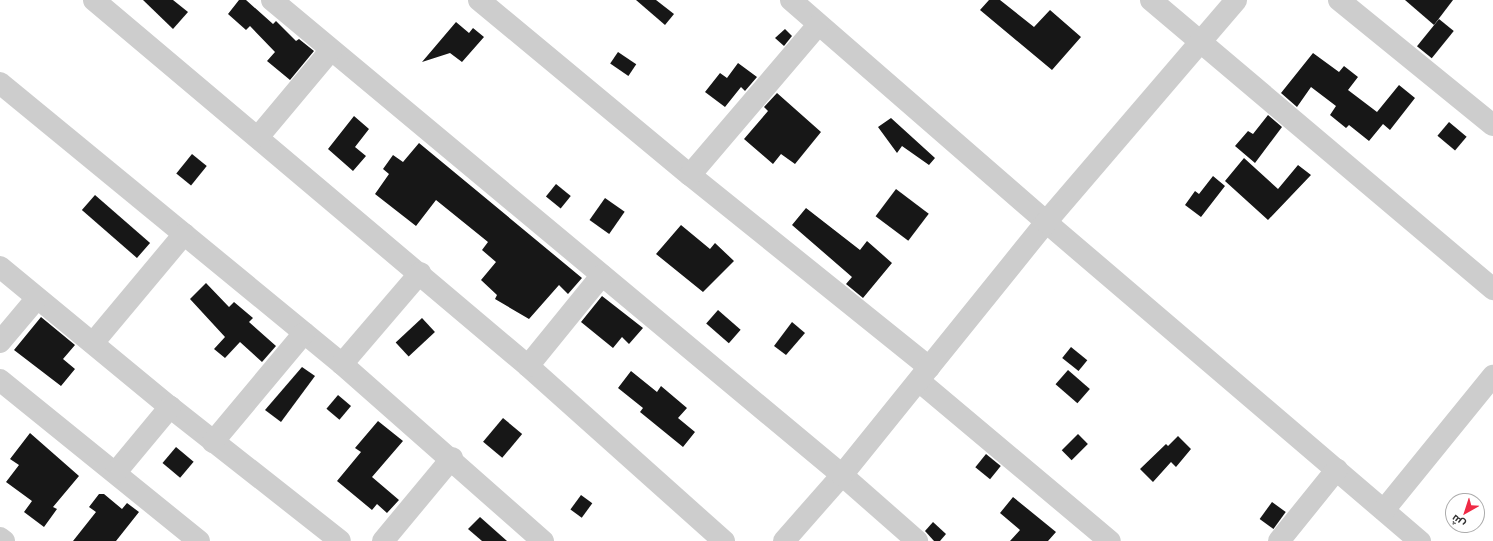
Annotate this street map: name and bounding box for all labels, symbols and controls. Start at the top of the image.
north arrow [1445,493,1485,533]
text: ش [1448,512,1467,531]

